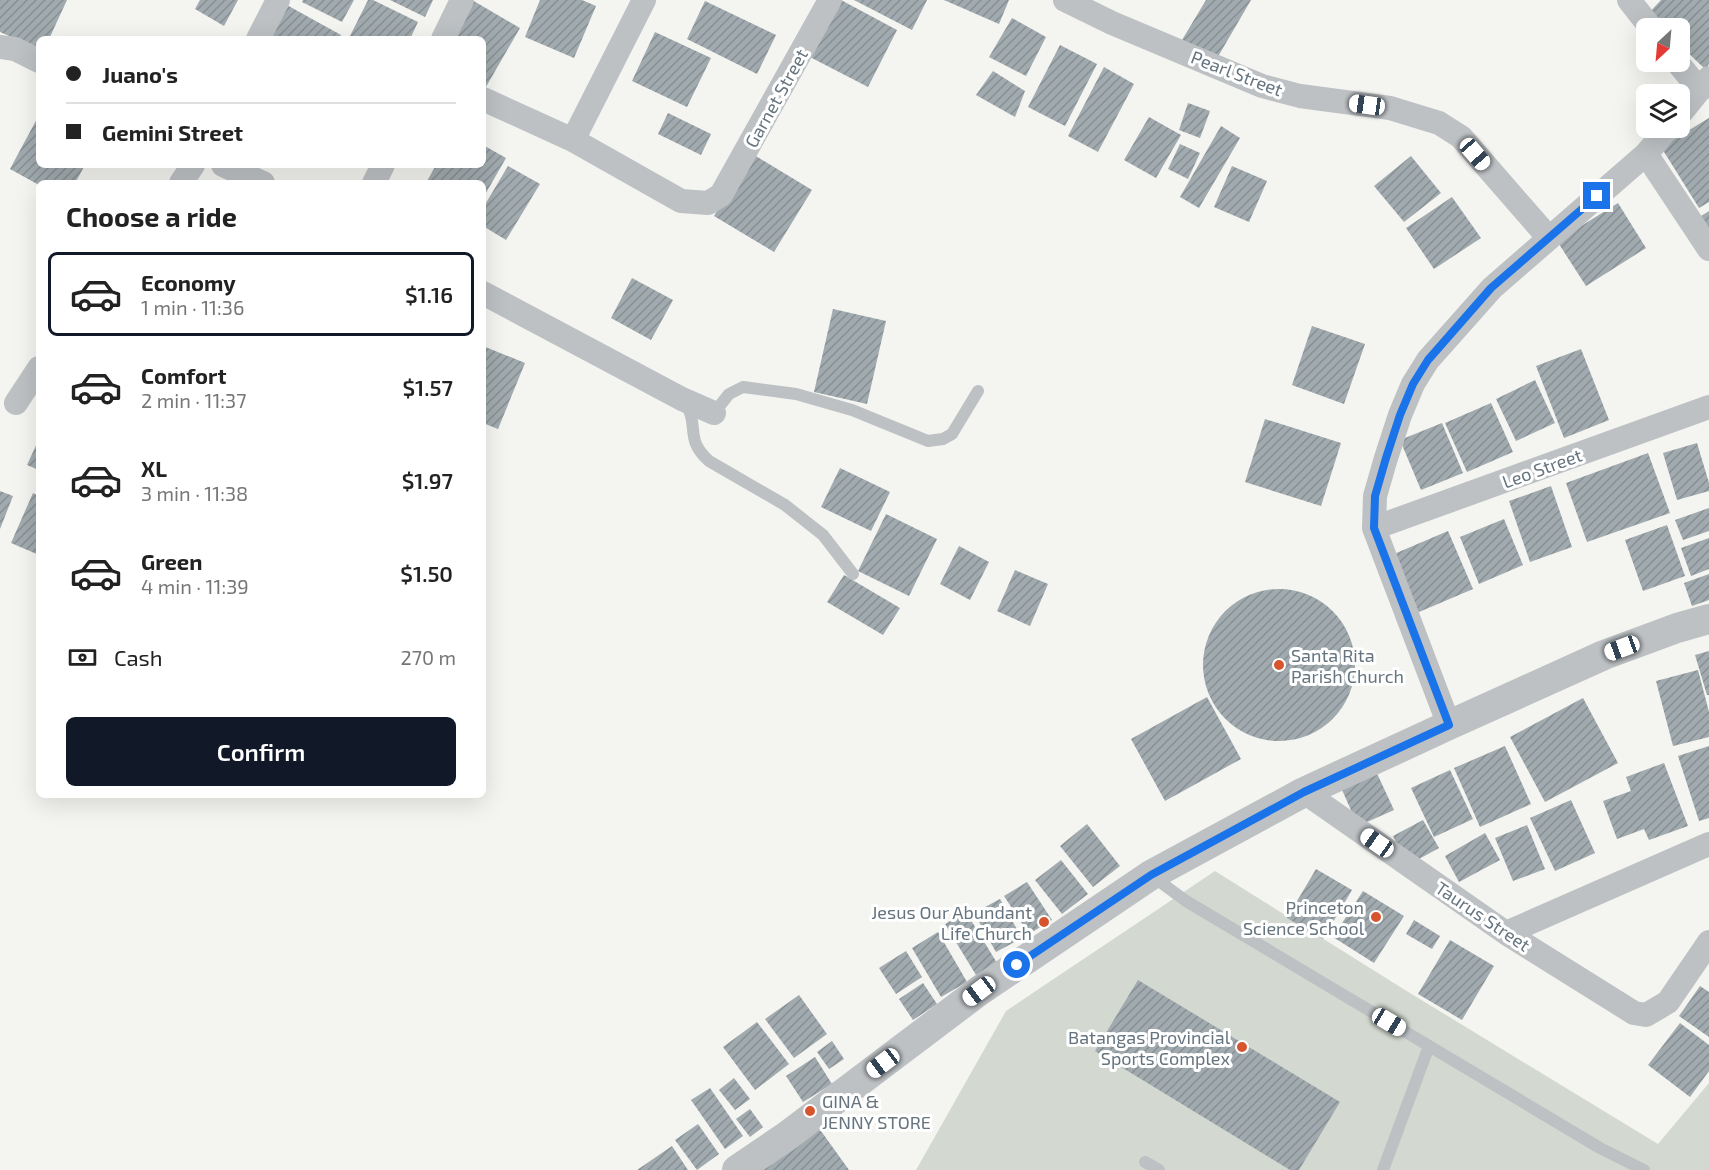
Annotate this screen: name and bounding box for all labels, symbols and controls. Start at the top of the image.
north arrow [1636,18,1690,72]
map controls [1636,18,1690,138]
street label: Garnet Street [740,45,812,151]
street label: Pearl Street [1188,45,1286,101]
text: Juano's [102,61,178,87]
button: layers [1636,84,1690,138]
car [1348,94,1386,116]
text: Gemini Street [102,119,243,145]
car [1456,135,1494,173]
route end [1583,182,1610,209]
text: Choose a ride [66,200,237,232]
icon: car [69,267,123,321]
text: Economy [141,269,236,295]
text: $1.16 [405,281,453,307]
text: 1 min · 11:36 [141,295,244,319]
icon: car [69,360,123,414]
text: Comfort [141,362,226,388]
text: $1.57 [403,374,453,400]
text: 2 min · 11:37 [141,388,246,412]
street label: Leo Street [1499,443,1585,493]
icon: car [69,453,123,507]
text: XL [141,455,167,481]
text: $1.97 [402,467,453,493]
text: 3 min · 11:38 [141,481,248,505]
icon: car [69,546,123,600]
text: Green [141,548,203,574]
text: $1.50 [400,560,453,586]
text: 4 min · 11:39 [141,574,249,598]
car [1602,633,1642,663]
icon: cash [66,641,99,674]
text: Cash [114,644,163,670]
place label: Santa Rita Parish Church [1291,644,1404,687]
text: 270 m [400,645,456,669]
marker: Santa Rita Parish Church [1272,658,1286,672]
button: Confirm [66,717,456,786]
car [1357,825,1397,861]
street label: Taurus Street [1431,876,1535,956]
place label: Princeton Science School [1243,896,1365,939]
place label: Jesus Our Abundant Life Church [871,901,1032,944]
marker: Princeton Science School [1369,910,1383,924]
marker: Jesus Our Abundant Life Church [1037,915,1051,929]
route start [1003,951,1030,978]
car [959,973,999,1009]
car [1369,1005,1409,1039]
place label: Batangas Provincial Sports Complex [1068,1026,1231,1069]
marker: Batangas Provincial Sports Complex [1235,1040,1249,1054]
car [863,1045,903,1081]
place label: GINA & JENNY STORE [822,1090,931,1133]
marker: GINA & JENNY STORE [803,1104,817,1118]

